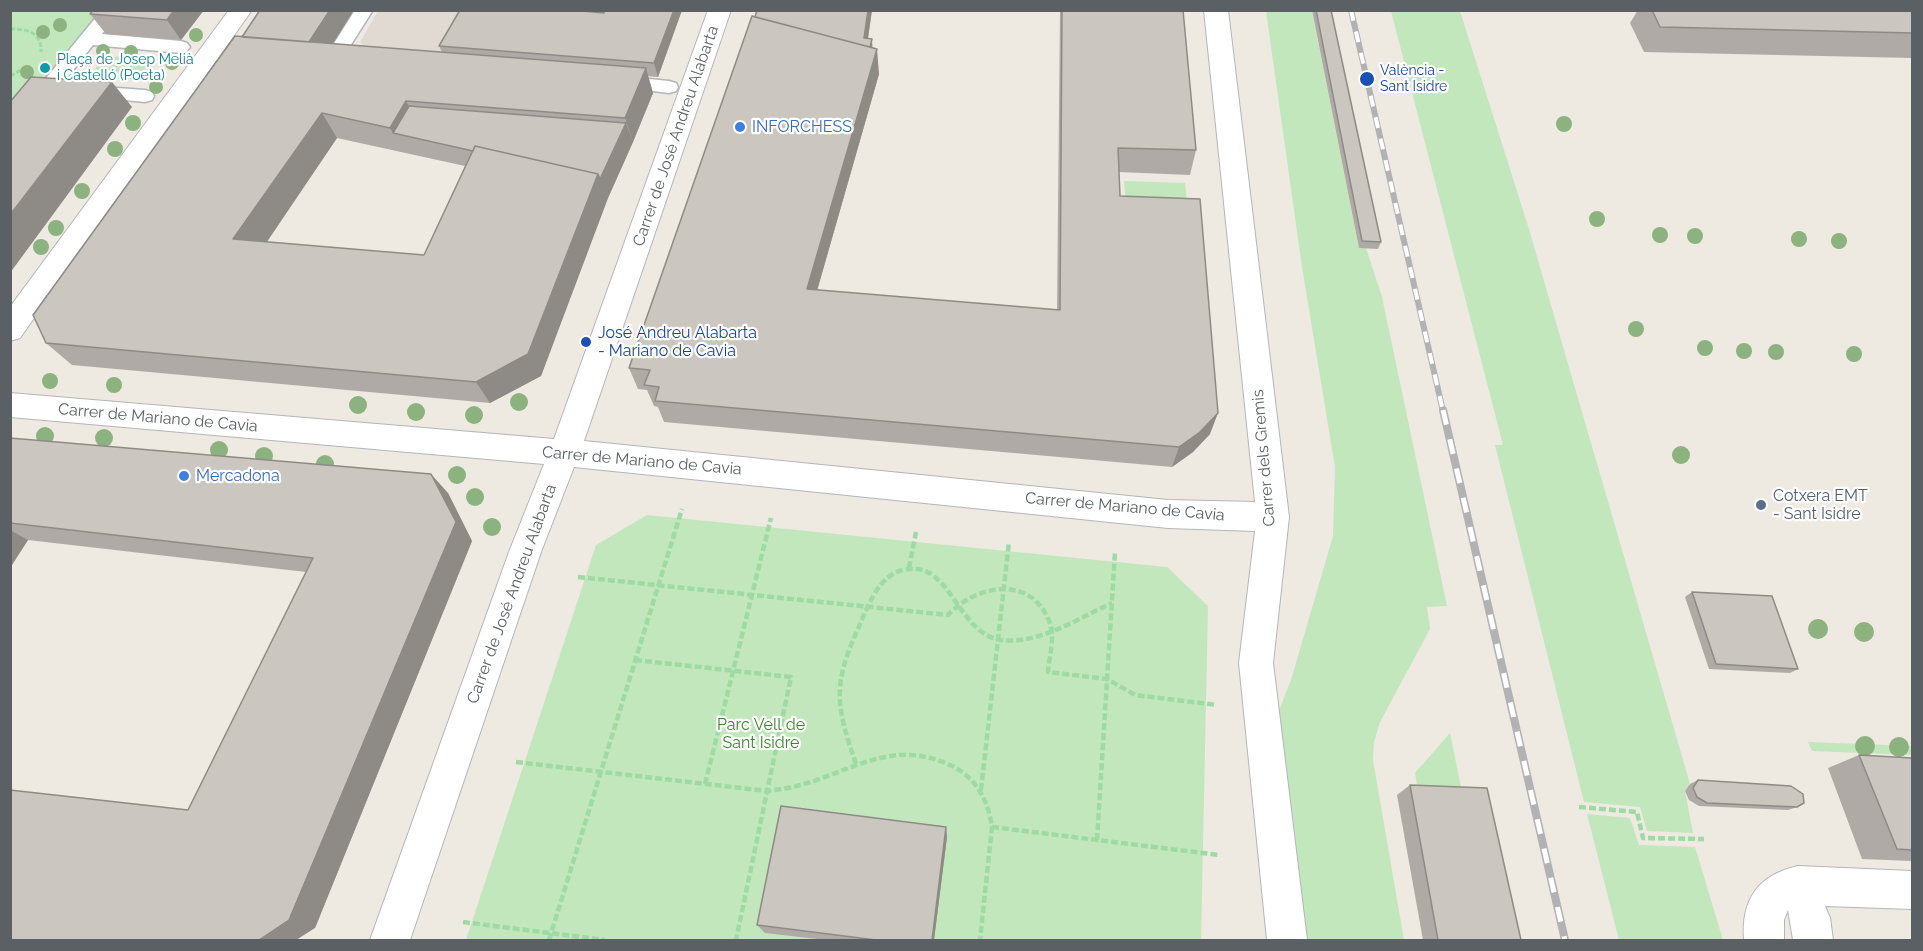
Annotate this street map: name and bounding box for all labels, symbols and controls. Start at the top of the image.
street label: Carrer de José Andreu Alabarta [629,23,723,249]
place label: Plaça de Josep Melià i Castelló (Poeta) [57,52,194,84]
marker: Plaça de Josep Melià i Castelló (Poeta) [38,61,52,75]
place label: València - Sant Isidre [1380,63,1447,96]
marker: València - Sant Isidre [1358,70,1376,88]
place label: INFORCHESS [752,117,852,137]
marker: INFORCHESS [733,120,747,134]
place label: José Andreu Alabarta - Mariano de Cavia [598,323,757,361]
marker: José Andreu Alabarta - Mariano de Cavia [579,335,593,349]
street label: Carrer dels Gremis [1248,389,1280,527]
street label: Carrer de Mariano de Cavia [57,400,259,436]
street label: Carrer de Mariano de Cavia [541,443,743,479]
place label: Mercadona [196,466,280,486]
marker: Mercadona [177,469,191,483]
street label: Carrer de José Andreu Alabarta [463,482,561,706]
place label: Cotxera EMT - Sant Isidre [1773,486,1868,524]
street label: Carrer de Mariano de Cavia [1024,489,1226,525]
marker: Cotxera EMT - Sant Isidre [1754,498,1768,512]
park label: Parc Vell de Sant Isidre [717,715,805,753]

